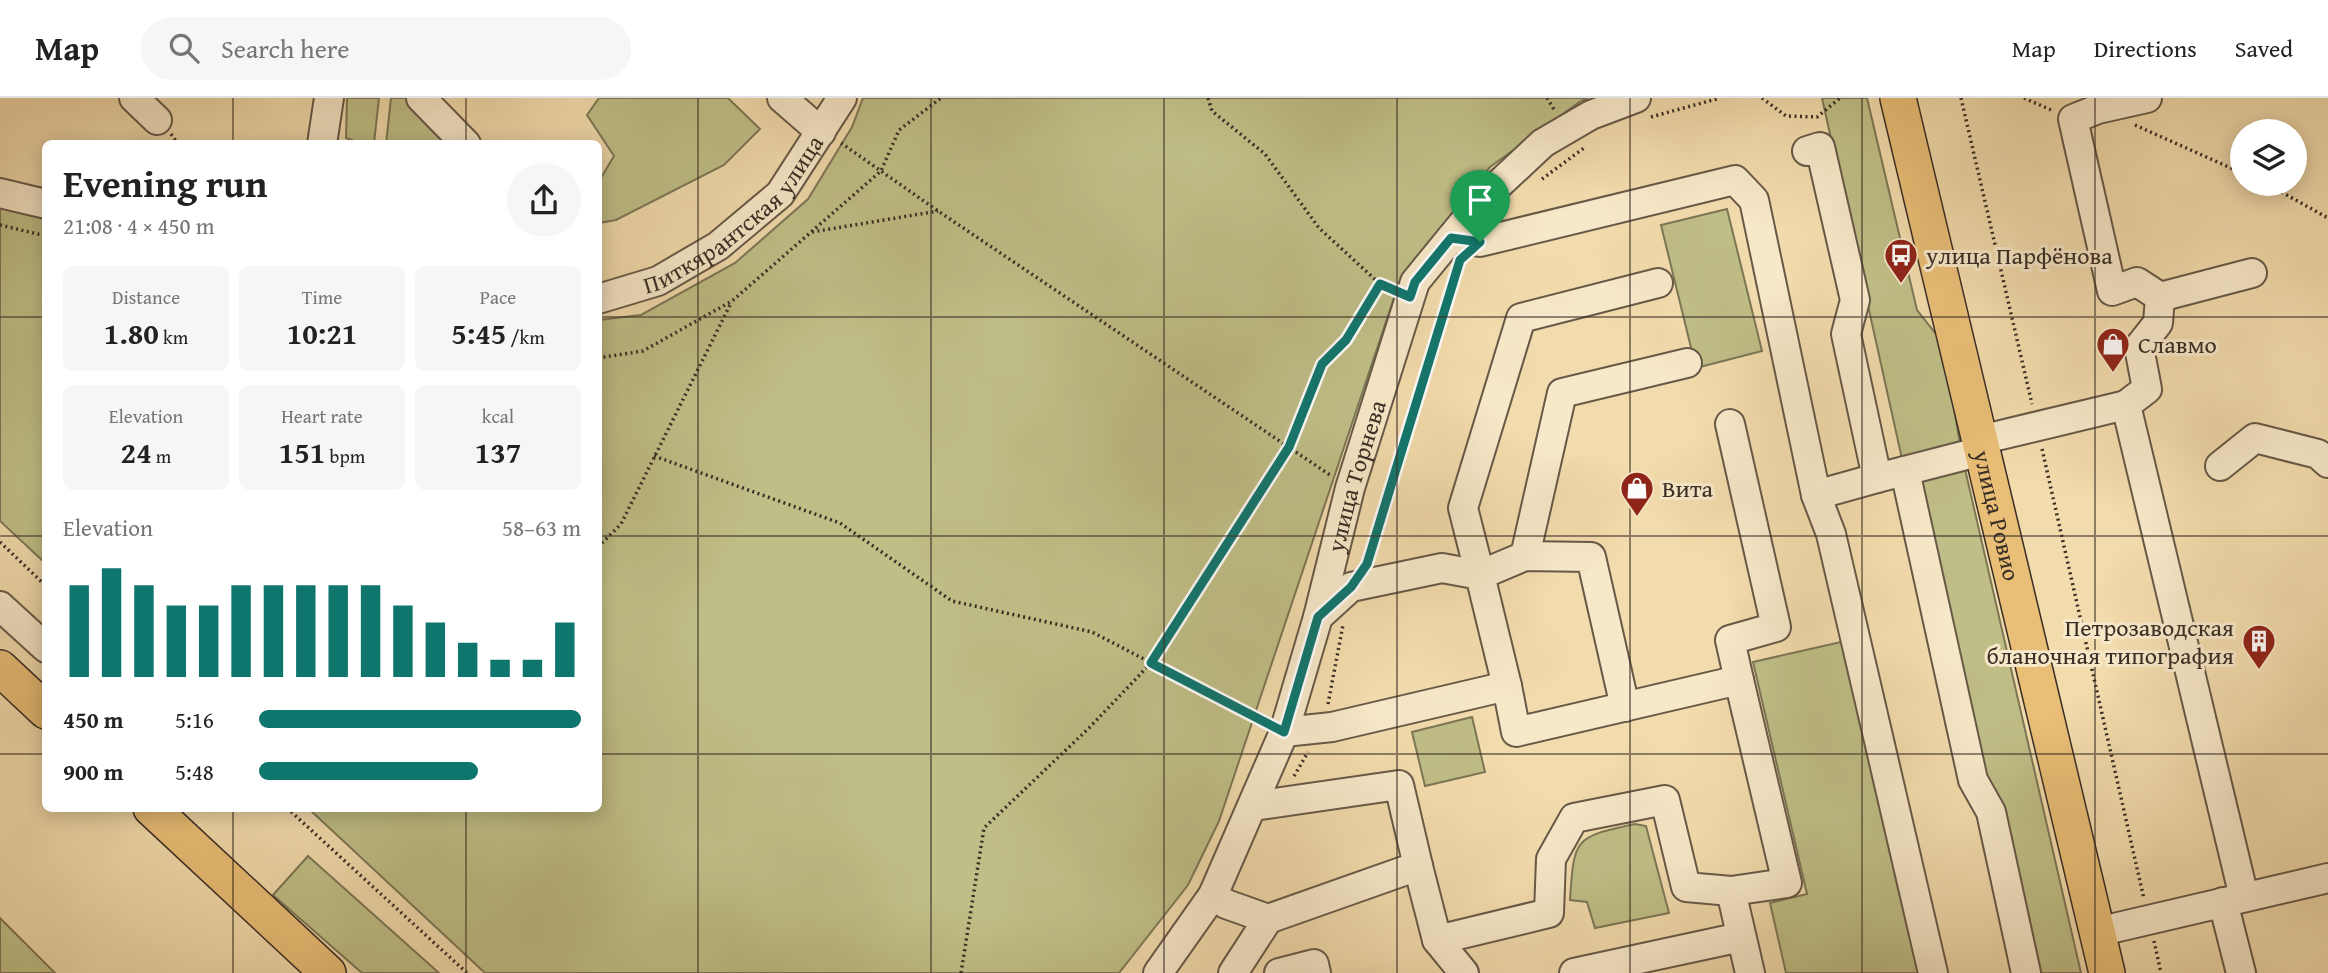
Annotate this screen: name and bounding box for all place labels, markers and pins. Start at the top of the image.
pin [1450,170,1510,242]
bus stop icon: улица Парфёнова [1882,236,1920,285]
place label: улица Парфёнова [1925,238,2113,273]
shop icon: Славмо [2094,325,2132,374]
place label: Славмо [2138,327,2217,362]
shop icon: Вита [1618,469,1656,518]
place label: Вита [1662,471,1713,506]
place label: Петрозаводская бланочная типография [1987,610,2234,673]
building icon: Петрозаводская бланочная типография [2240,622,2278,671]

